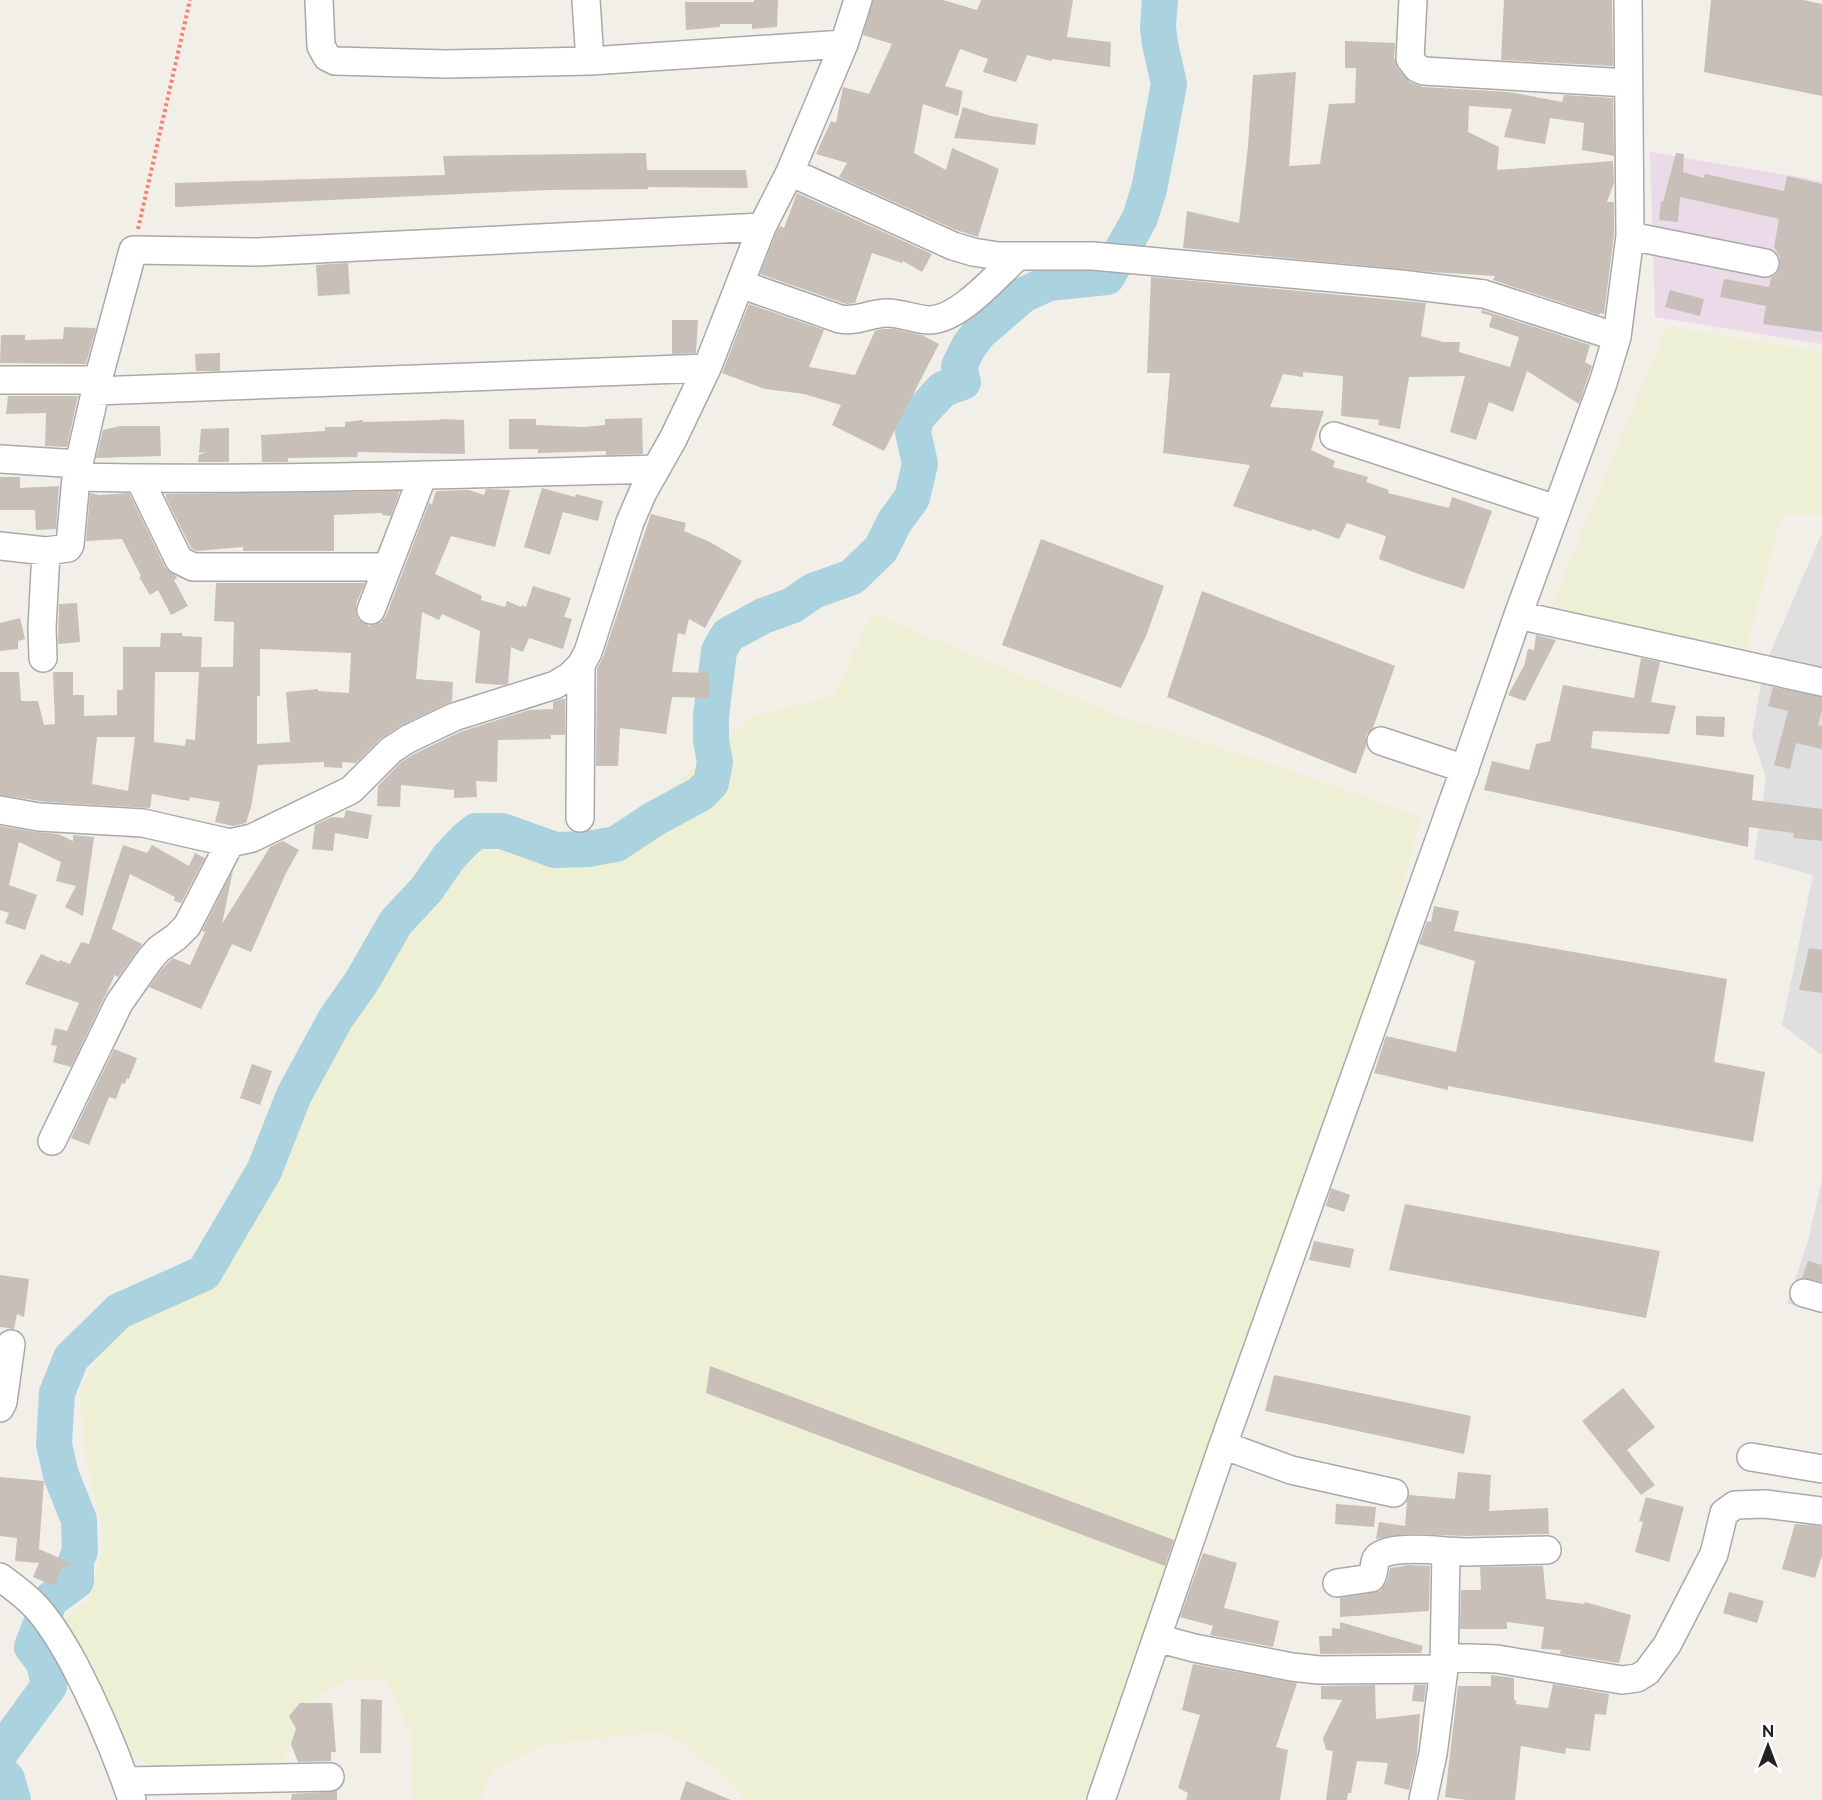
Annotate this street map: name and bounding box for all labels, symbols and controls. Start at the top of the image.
north arrow [1738,1716,1798,1776]
text: N [1762,1722,1774,1741]

